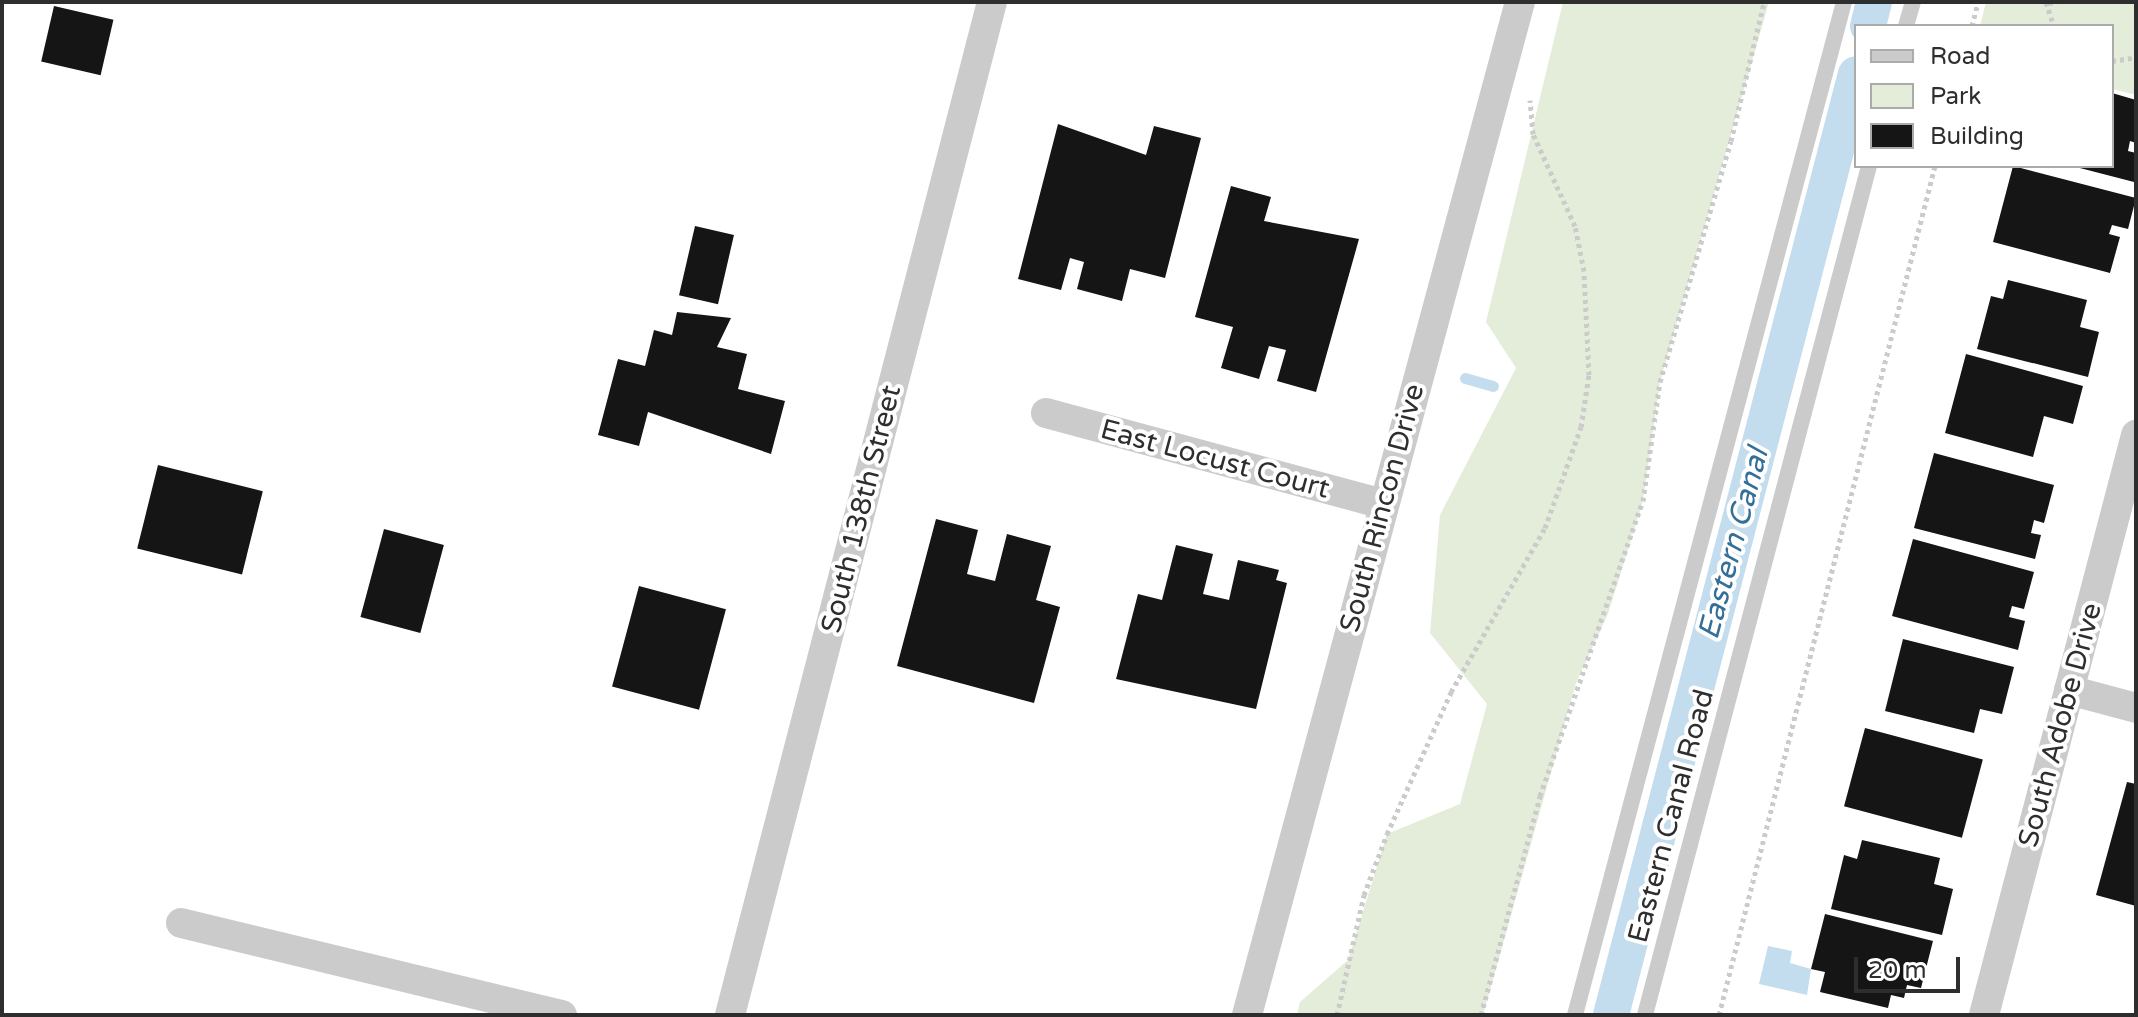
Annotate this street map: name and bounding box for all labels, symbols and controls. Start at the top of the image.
legend [1854,24,2114,168]
text: Road [1930,42,1990,71]
text: Park [1930,82,1981,111]
text: Building [1930,122,2024,151]
street label: South Rincon Drive [1333,380,1431,636]
street label: South 138th Street [814,382,908,636]
street label: East Locust Court [1097,412,1333,506]
water label: Eastern Canal [1691,445,1777,643]
street label: South Adobe Drive [2011,599,2109,851]
street label: Eastern Canal Road [1621,686,1721,946]
scale bar [1858,941,1964,991]
text: 20 m [1868,956,1926,985]

